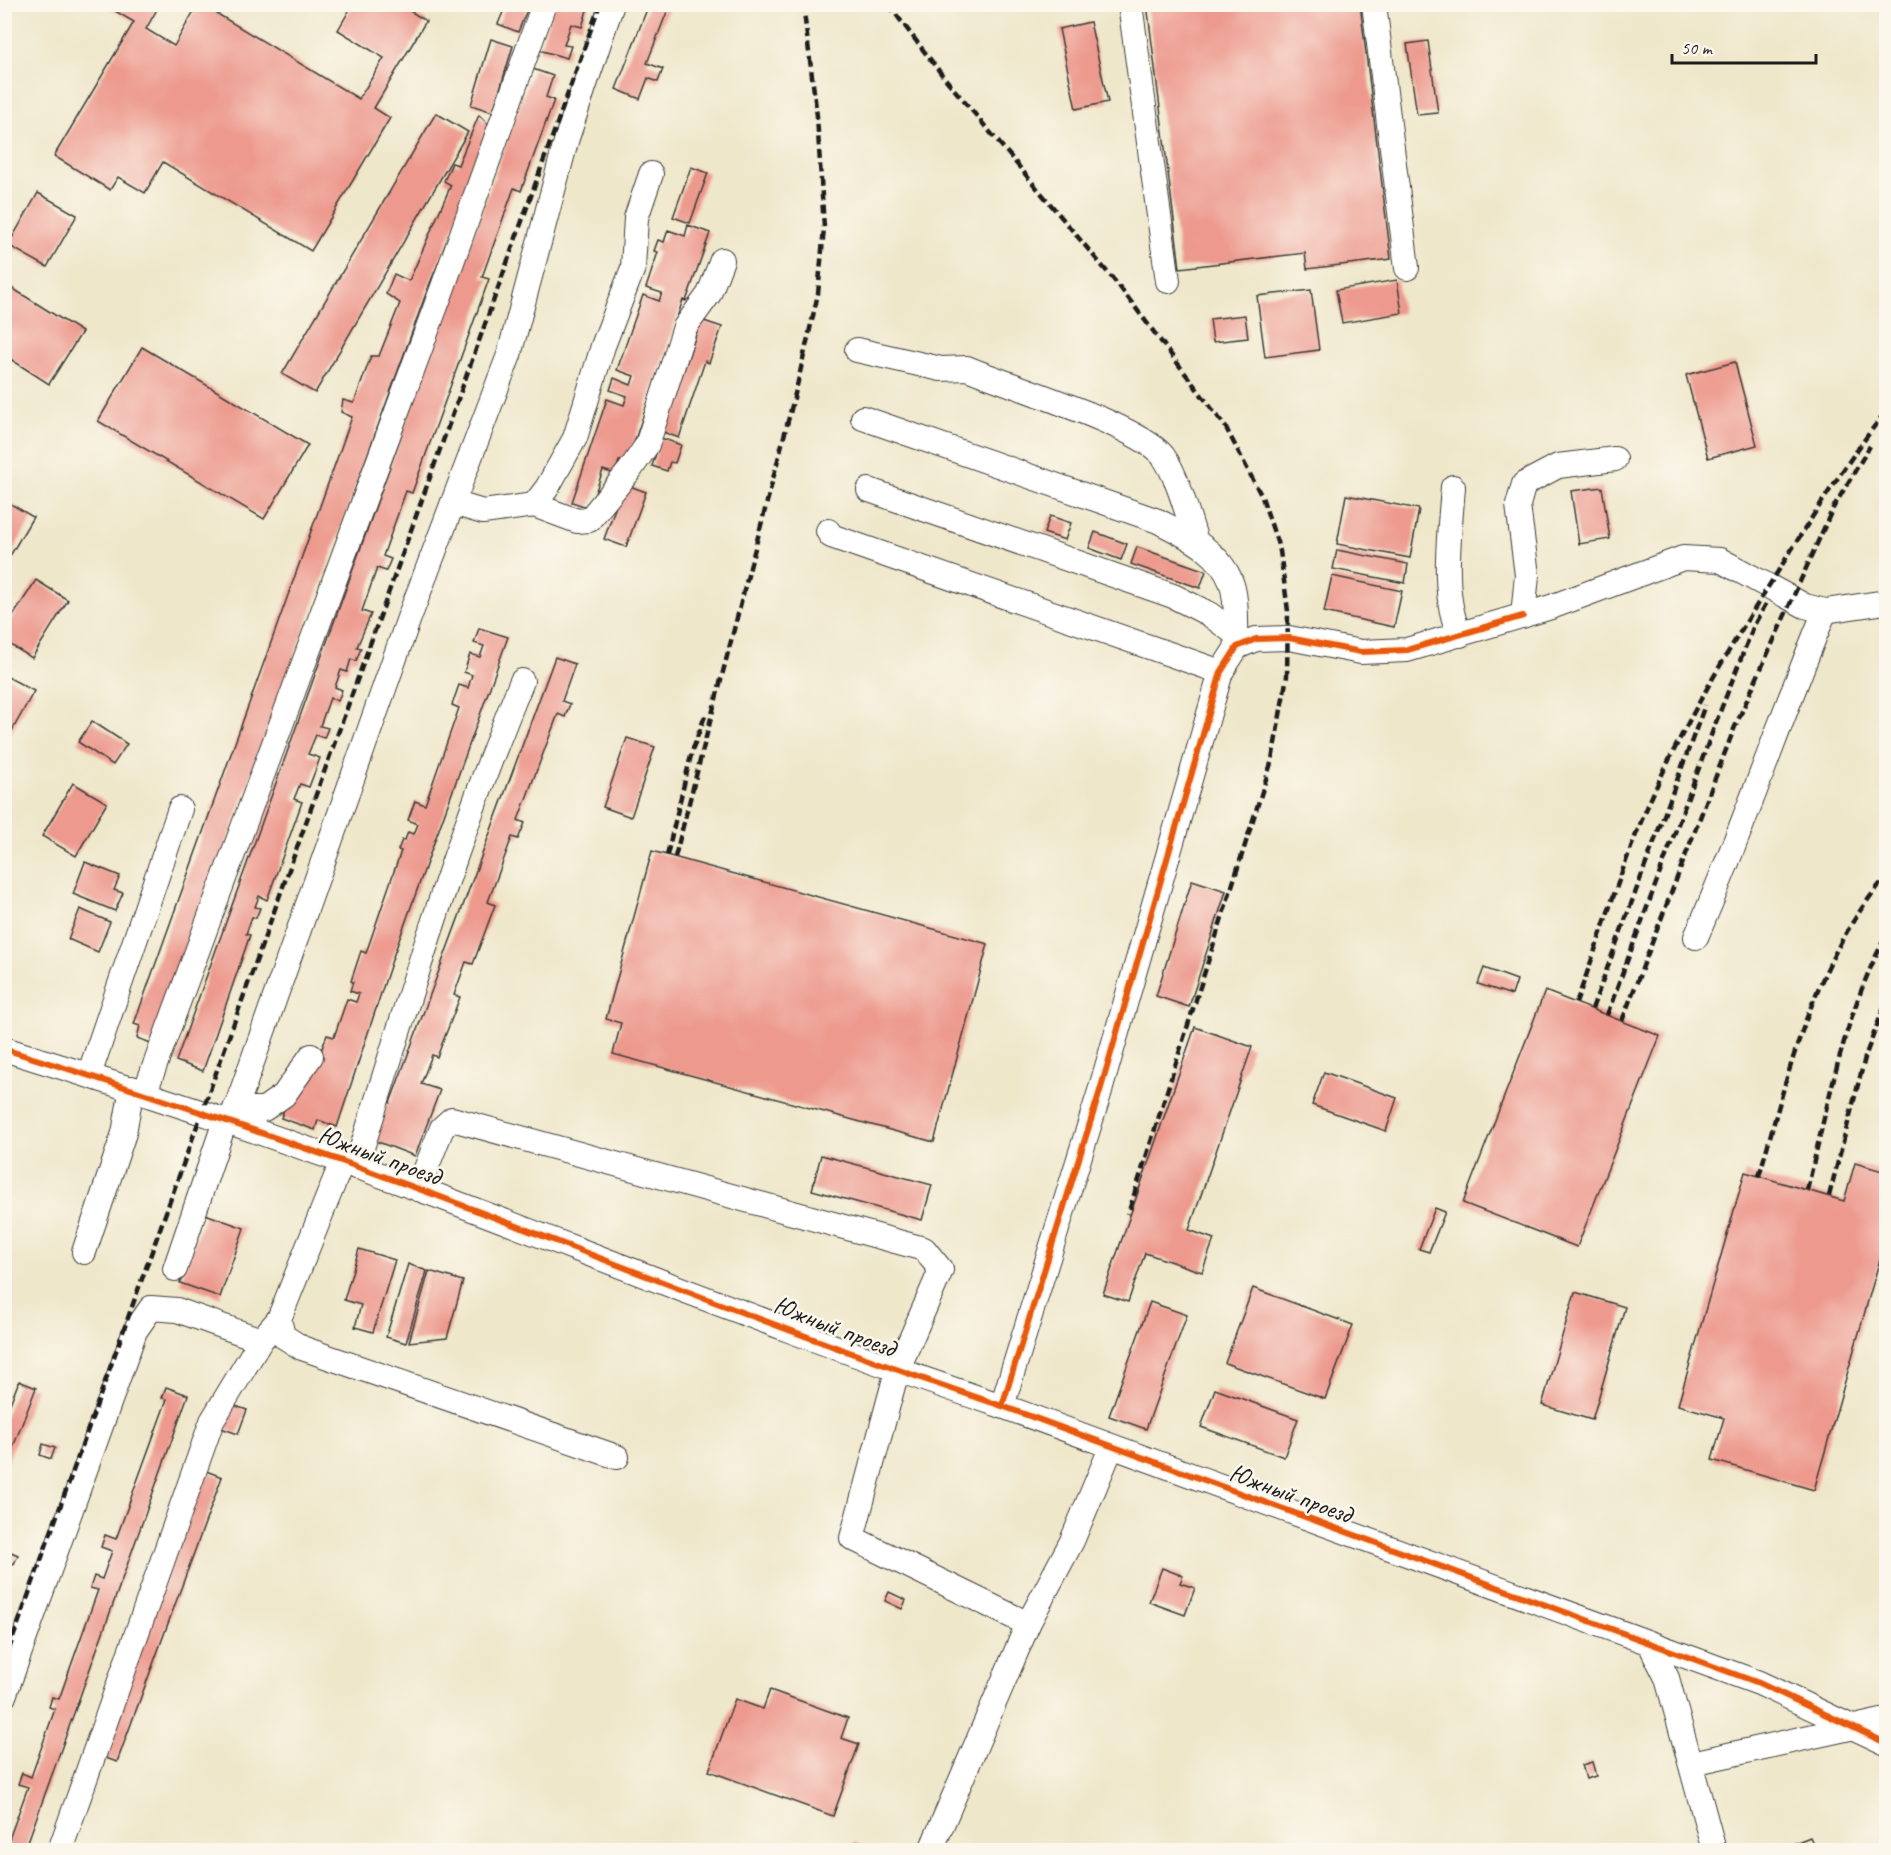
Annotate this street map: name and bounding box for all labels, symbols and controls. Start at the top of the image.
scale bar [1672,27,1816,65]
text: 50 m [1681,37,1714,59]
street label: Южный проезд [314,1118,448,1194]
street label: Южный проезд [769,1288,903,1366]
street label: Южный проезд [1225,1456,1359,1532]

